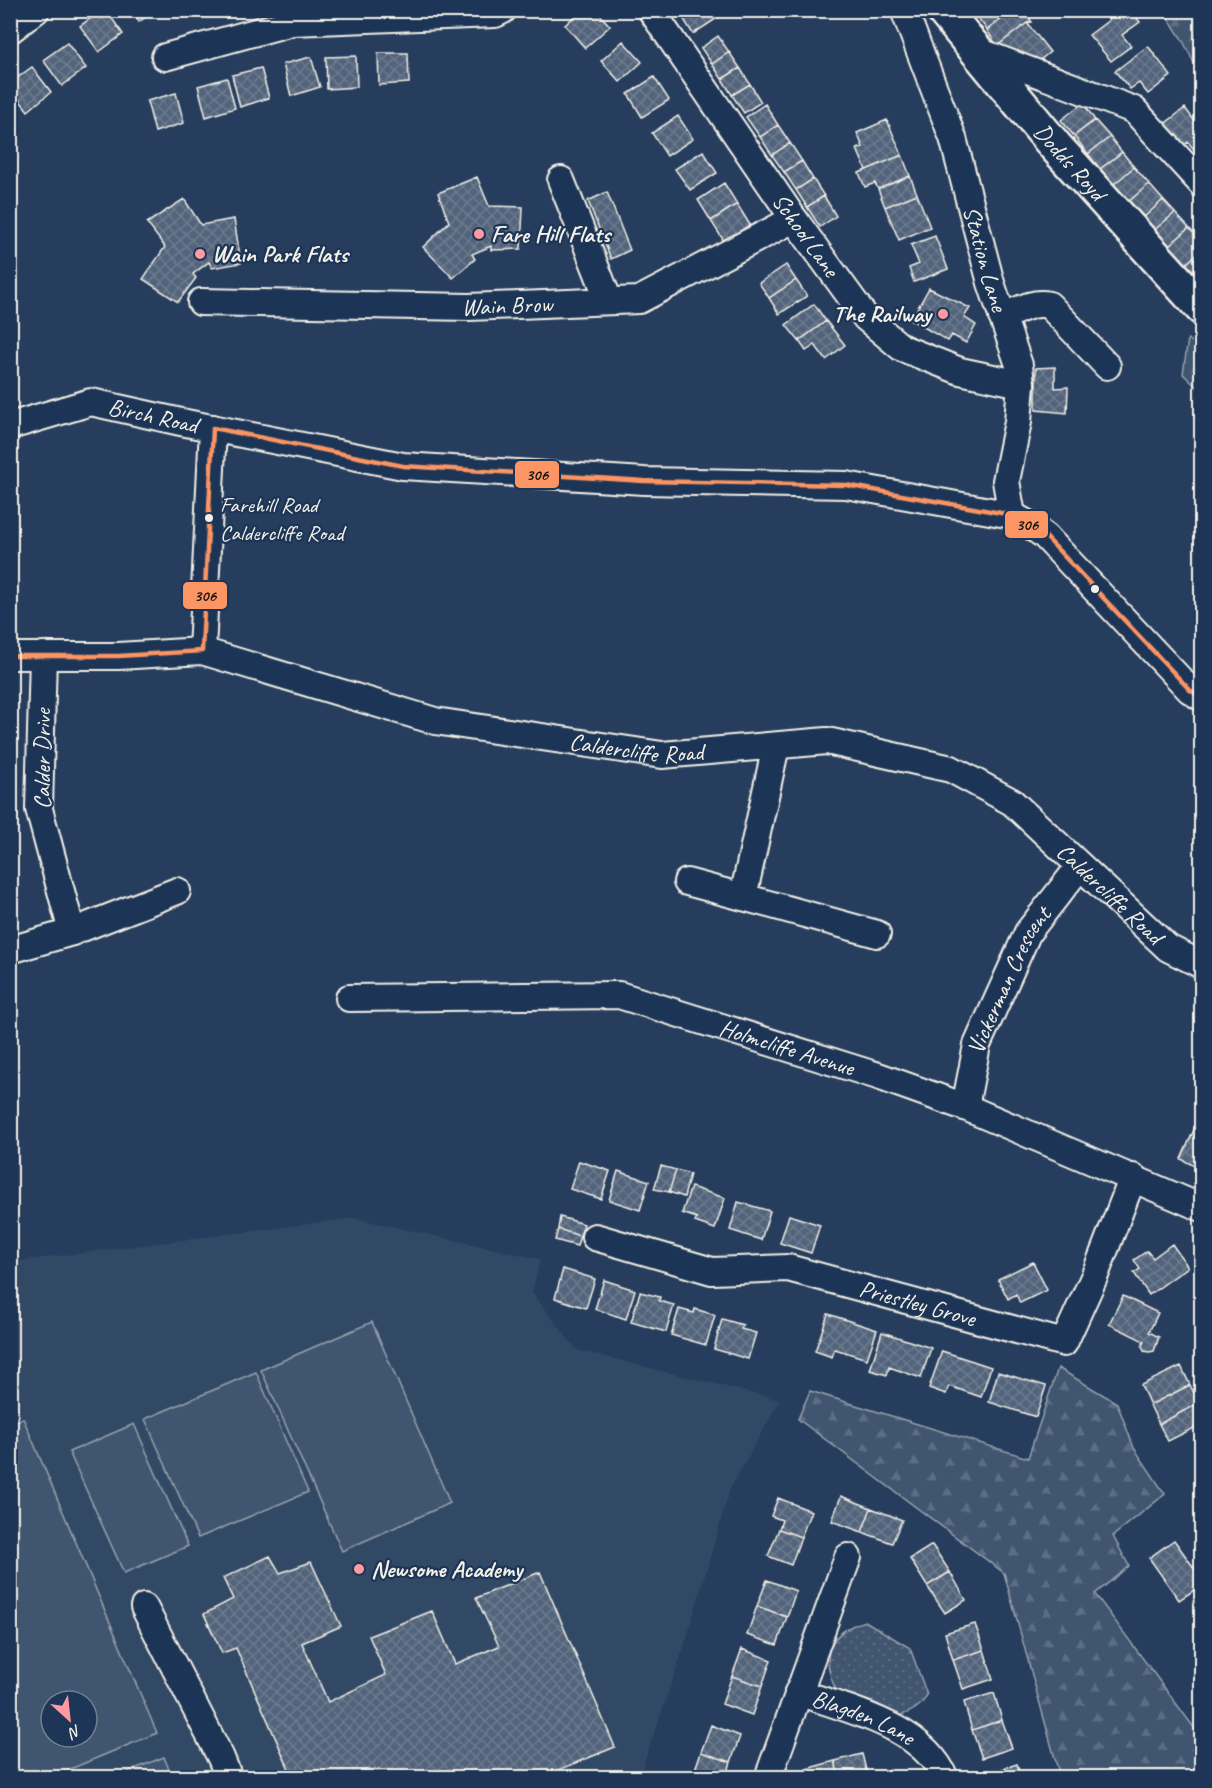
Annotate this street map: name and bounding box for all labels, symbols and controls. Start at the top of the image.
street label: Dodds Royd [1028,117,1115,209]
street label: School Lane [766,187,847,284]
street label: Station Lane [957,203,1015,317]
place label: Fare Hill Flats [491,219,613,249]
marker: Fare Hill Flats [472,227,486,241]
place label: Wain Park Flats [212,239,350,269]
marker: Wain Park Flats [193,247,207,261]
street label: Wain Brow [461,289,554,322]
place label: The Railway [833,299,934,329]
marker: The Railway [936,307,950,321]
street label: Birch Road [105,391,204,441]
line badge: 306 [514,460,560,489]
text: 306 [526,465,549,485]
place label: Farehill Road Caldercliffe Road [220,491,347,547]
line badge: 306 [1004,510,1049,539]
marker: Farehill Road Caldercliffe Road [203,512,215,524]
text: 306 [1016,515,1039,535]
line badge: 306 [182,581,228,610]
unlabelled marker [1089,583,1101,595]
text: 306 [194,586,217,606]
street label: Calder Drive [27,707,57,809]
street label: Caldercliffe Road [567,726,708,770]
street label: Caldercliffe Road [1050,836,1172,953]
street label: Vickerman Crescent [961,899,1059,1056]
street label: Holmcliffe Avenue [716,1012,860,1083]
street label: Priestley Grove [856,1273,981,1334]
place label: Newsome Academy [371,1554,525,1584]
marker: Newsome Academy [352,1562,366,1576]
street label: Blagden Lane [808,1683,923,1753]
north arrow [39,1689,99,1749]
text: N [64,1720,84,1744]

